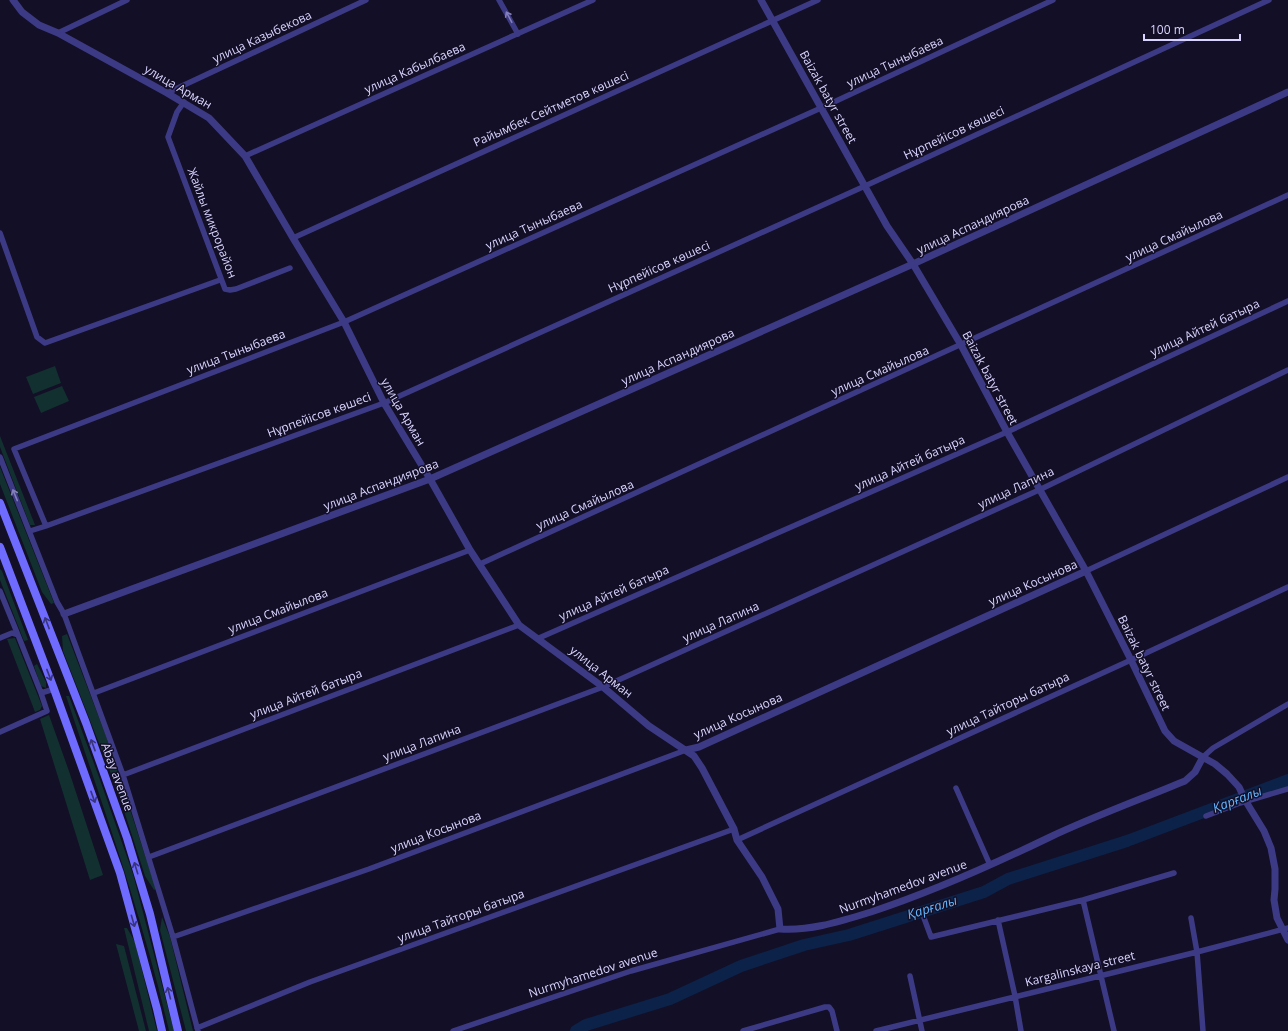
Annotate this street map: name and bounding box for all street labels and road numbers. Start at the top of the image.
street label: улица Казыбекова [209,6,314,67]
street label: улица Тыныбаева [844,32,946,91]
street label: улица Кабылбаева [361,38,468,98]
street label: Baizak batyr street [796,47,861,146]
street label: улица Арман [141,60,215,113]
street label: Райымбек Сейтметов көшесі [470,67,631,151]
street label: Нұрпейісов көшесі [901,102,1007,163]
street label: Жайлы микрорайон [184,165,241,281]
street label: улица Аспандиярова [914,191,1032,258]
street label: улица Тыныбаева [483,196,585,254]
street label: улица Смайылова [1122,206,1225,266]
street label: Нұрпейісов көшесі [605,236,712,297]
street label: улица Айтей батыра [1147,295,1262,360]
street label: улица Аспандиярова [619,324,737,389]
street label: улица Тыныбаева [184,325,288,378]
street label: Baizak batyr street [958,328,1022,428]
street label: улица Смайылова [828,341,931,400]
street label: улица Арман [377,375,430,449]
street label: Нұрпейісов көшесі [264,388,373,441]
street label: улица Айтей батыра [852,431,968,494]
street label: улица Аспандиярова [321,455,441,514]
street label: улица Лапина [975,462,1057,513]
street label: улица Смайылова [533,475,636,534]
street label: улица Косынова [986,555,1080,610]
street label: улица Айтей батыра [556,561,672,624]
street label: улица Смайылова [226,584,330,637]
street label: улица Лапина [680,597,762,646]
street label: Baizak batyr street [1114,612,1175,713]
street label: улица Арман [566,642,636,702]
street label: улица Айтей батыра [247,664,364,723]
street label: улица Тайторы батыра [944,668,1072,740]
street label: улица Косынова [691,688,785,743]
street label: улица Лапина [380,720,463,765]
street label: Abay avenue [97,740,138,814]
street label: улица Косынова [388,806,484,857]
street label: Nurmyhamedov avenue [837,855,969,918]
street label: улица Тайторы батыра [395,885,527,946]
street label: Nurmyhamedov avenue [526,944,660,1001]
street label: Kargalinskaya street [1023,947,1137,990]

